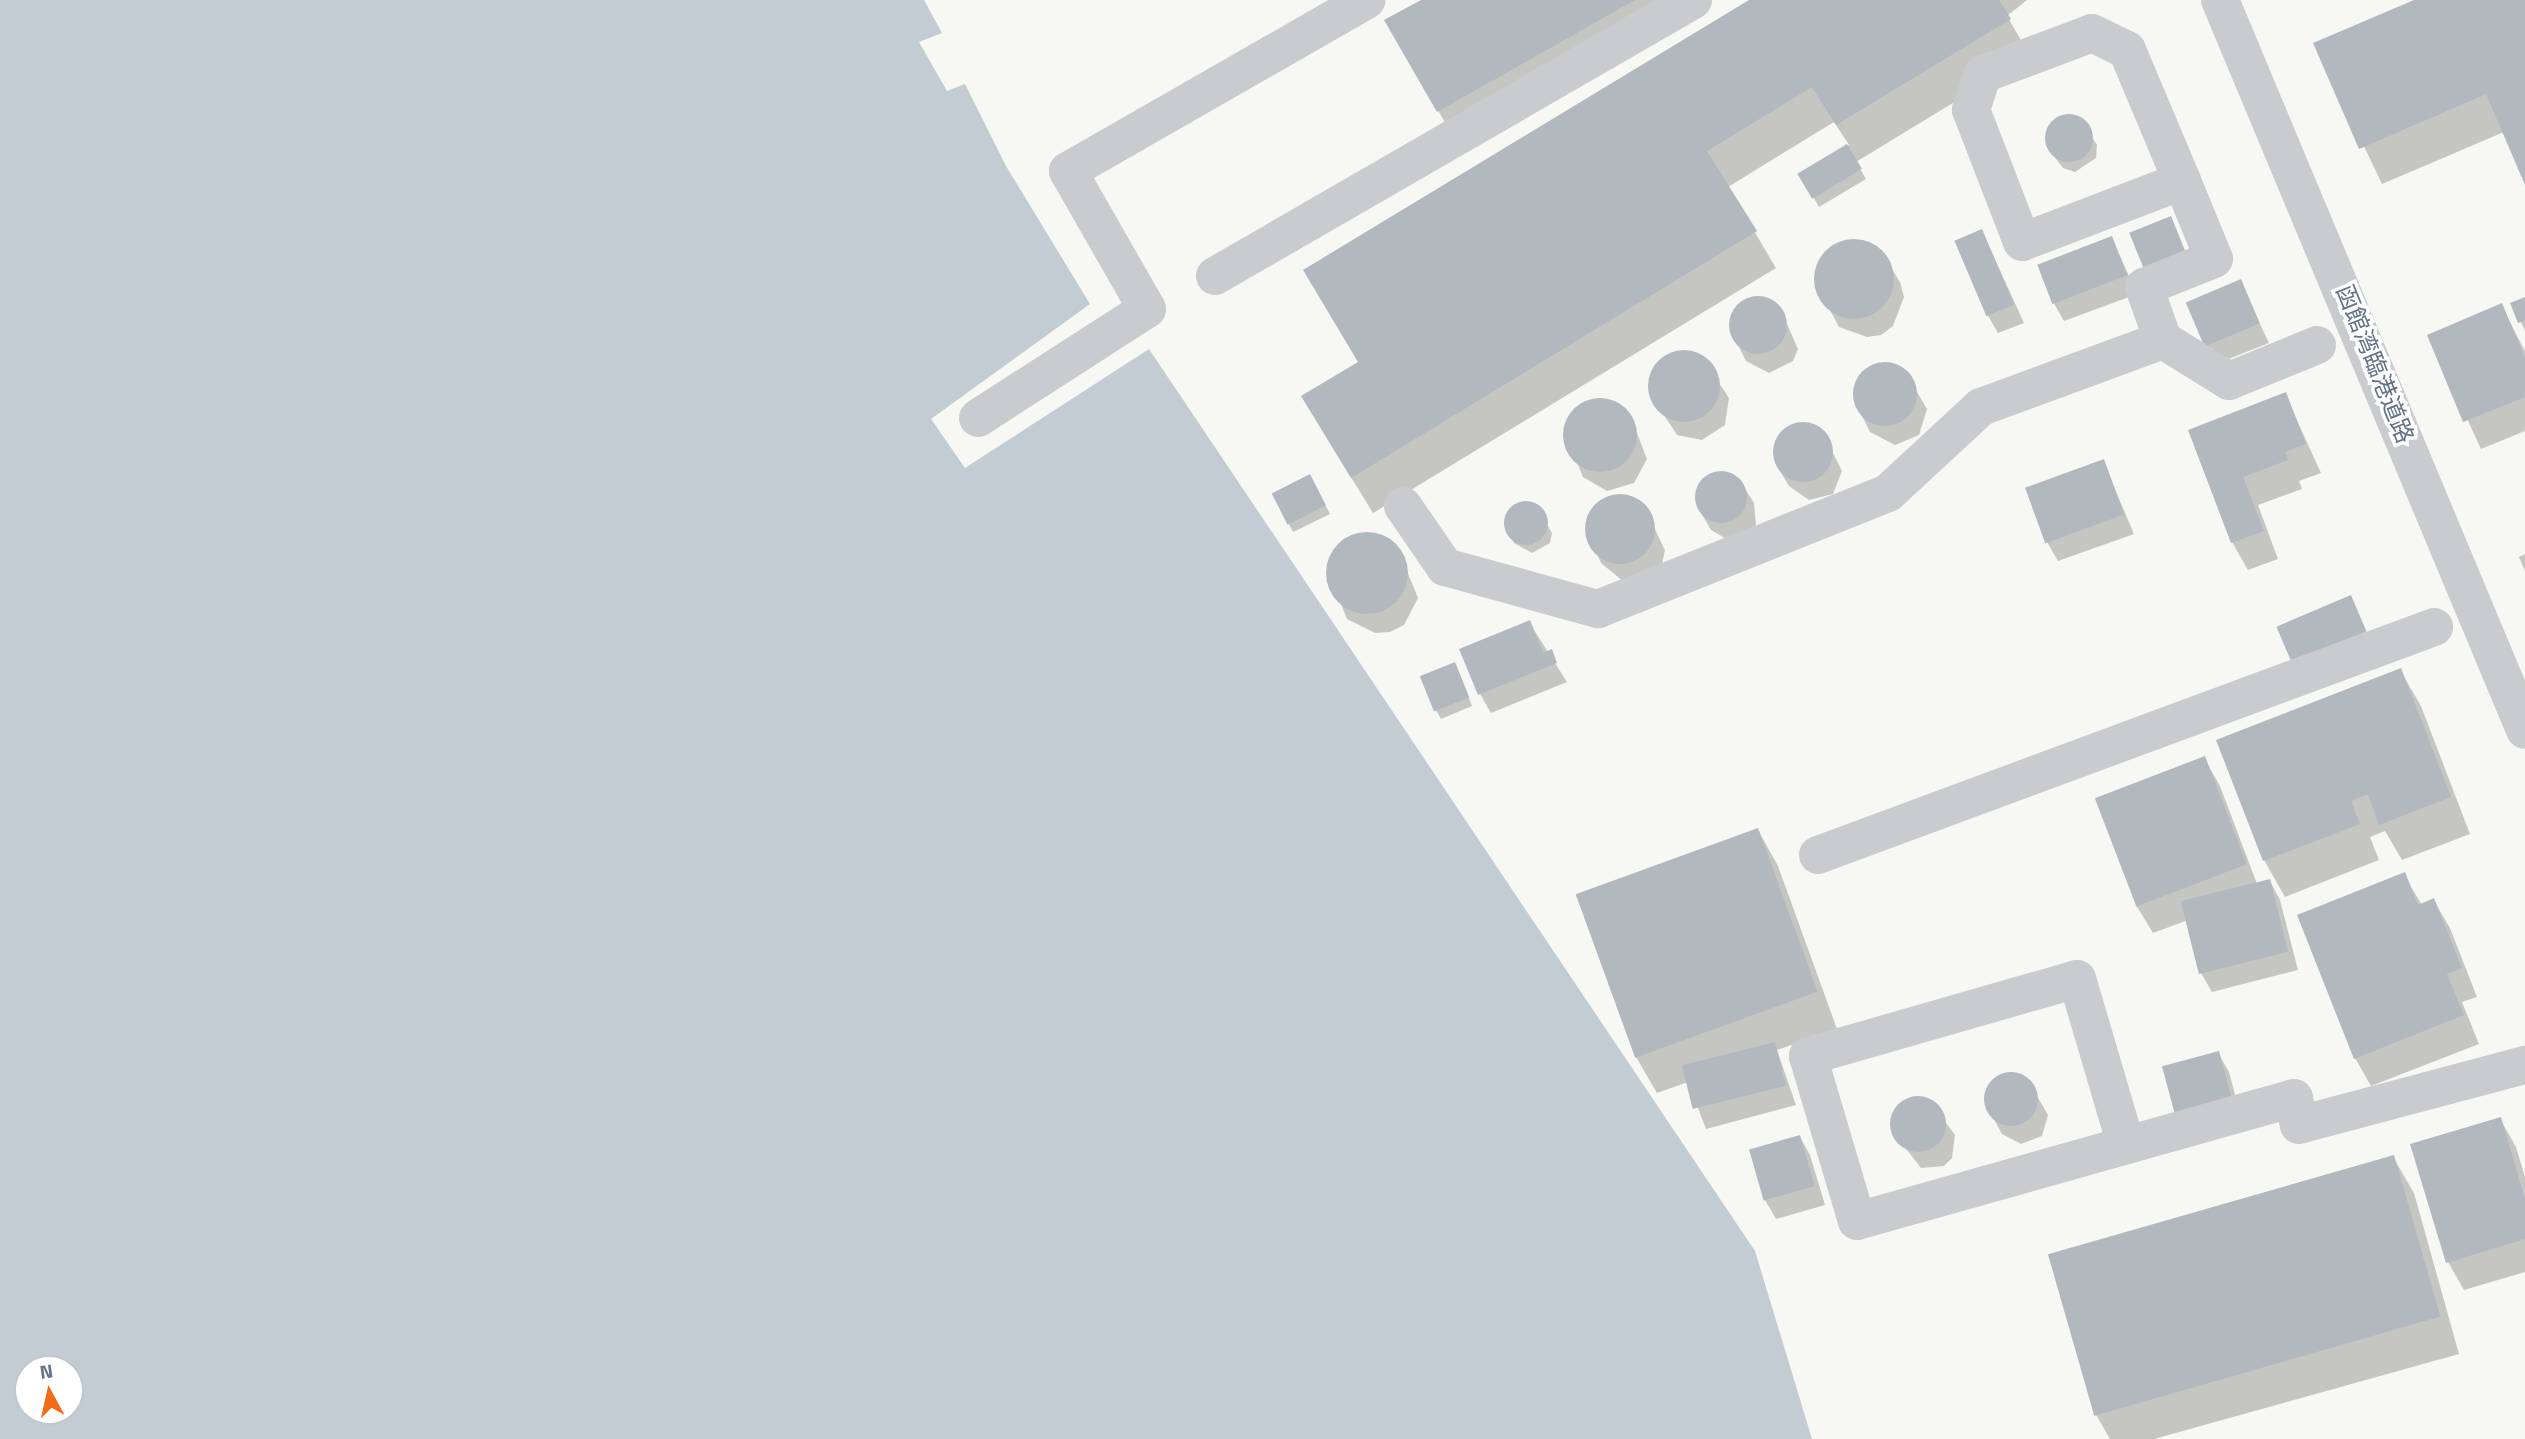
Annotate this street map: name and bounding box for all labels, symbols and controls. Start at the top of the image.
street label: 函館湾臨港道路 [2330,281,2420,447]
north arrow [14,1355,84,1425]
text: N [38,1355,55,1386]

